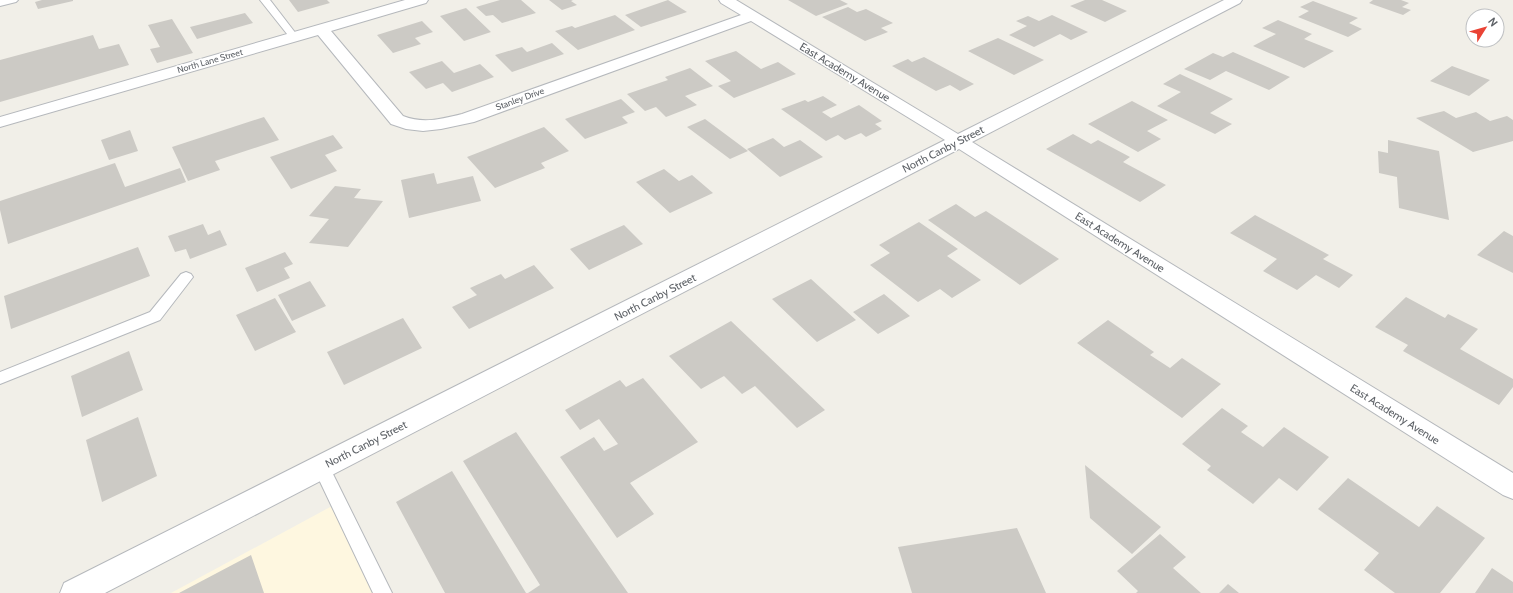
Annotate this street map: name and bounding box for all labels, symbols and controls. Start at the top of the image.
north arrow [1465,8,1505,48]
text: N [1485,15,1501,29]
street label: East Academy Avenue [797,39,893,105]
street label: North Lane Street [176,46,244,75]
street label: Stanley Drive [494,85,546,112]
street label: North Canby Street [900,122,986,176]
street label: East Academy Avenue [1073,209,1168,275]
street label: North Canby Street [612,270,698,324]
street label: East Academy Avenue [1348,381,1443,447]
street label: North Canby Street [323,417,409,471]

